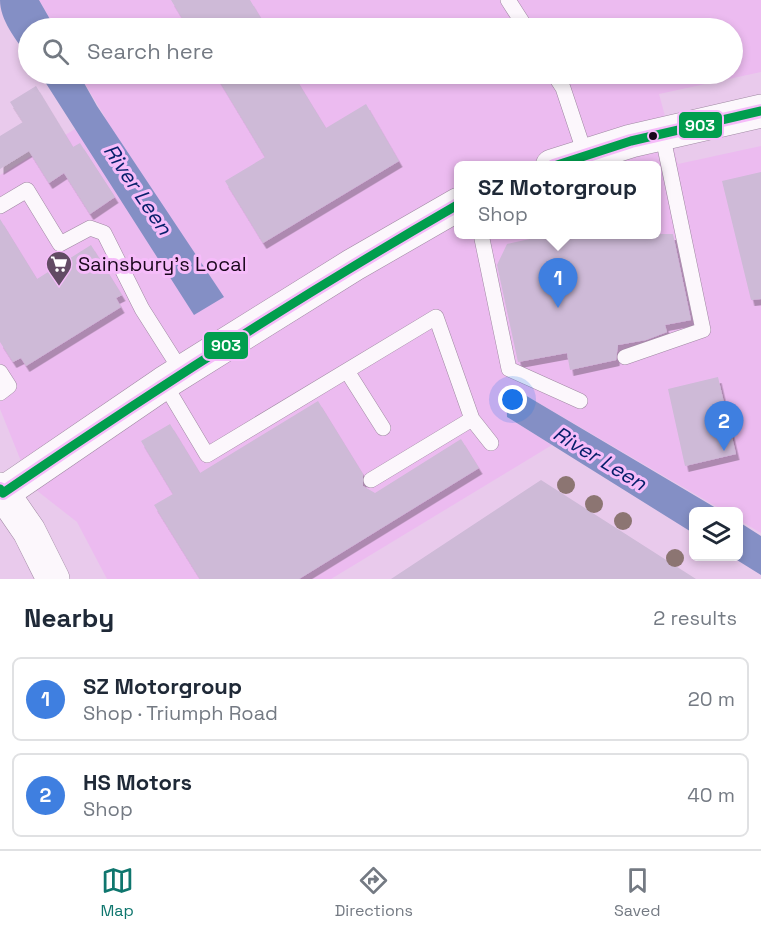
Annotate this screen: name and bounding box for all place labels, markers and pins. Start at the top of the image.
unlabelled marker [647,130,659,142]
supermarket icon: Sainsbury's Local [44,249,74,287]
place label: Sainsbury's Local [78,251,247,277]
pin: 1 [538,258,578,308]
pin: 2 [704,402,744,451]

